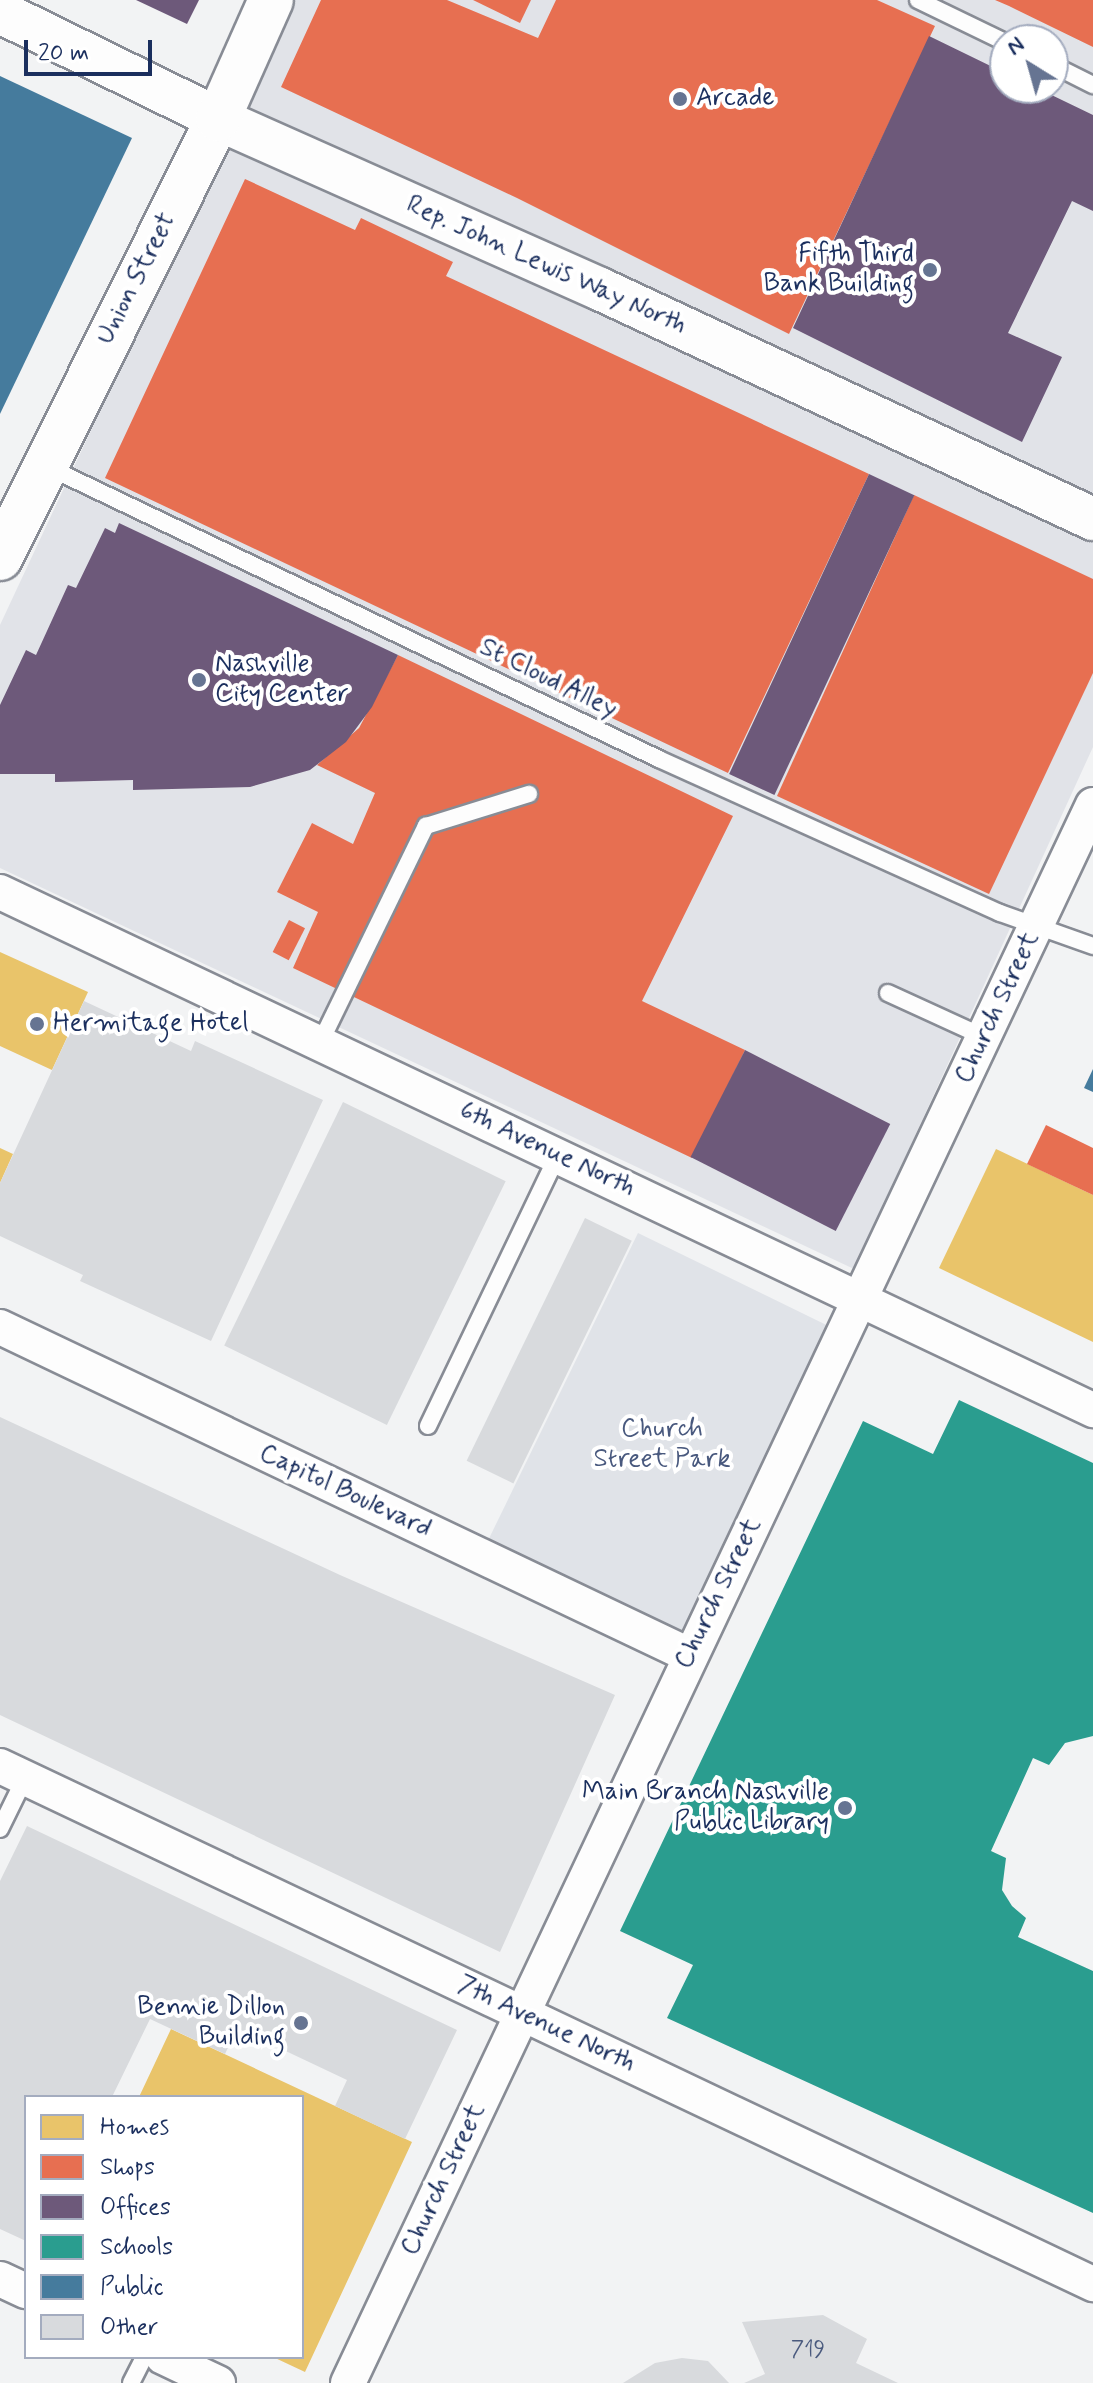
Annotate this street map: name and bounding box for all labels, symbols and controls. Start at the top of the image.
scale bar [28,24,156,74]
north arrow [989,24,1069,104]
text: N [1001,31,1030,62]
text: 20 m [38,38,89,69]
place label: Arcade [696,83,774,115]
marker: Arcade [671,90,689,108]
street label: Rep. John Lewis Way North [401,190,691,342]
street label: Union Street [91,209,183,349]
place label: Fifth Third Bank Building [763,239,914,300]
marker: Fifth Third Bank Building [921,261,939,279]
street label: St Cloud Alley [473,632,623,726]
place label: Nashville City Center [215,649,349,710]
marker: Nashville City Center [190,671,208,689]
street label: Church Street [949,927,1047,1089]
place label: Hermitage Hotel [53,1008,243,1040]
marker: Hermitage Hotel [28,1015,46,1033]
street label: 6th Avenue North [454,1095,640,1205]
park label: Church Street Park [595,1414,729,1476]
street label: Capitol Boulevard [254,1438,436,1546]
street label: Church Street [669,1514,769,1674]
place label: Main Branch Nashville Public Library [577,1777,829,1838]
marker: Main Branch Nashville Public Library [836,1799,854,1817]
street label: 7th Avenue North [452,1970,640,2080]
place label: Bennie Dillon Building [137,1992,285,2054]
marker: Bennie Dillon Building [292,2014,310,2032]
legend [24,2095,304,2359]
street label: Church Street [395,2099,493,2261]
text: Homes [100,2112,169,2143]
text: Shops [100,2152,155,2183]
text: Offices [100,2192,171,2223]
text: Schools [100,2232,173,2263]
text: Public [100,2272,164,2303]
text: Other [100,2312,158,2343]
house number: 719 [791,2338,825,2364]

